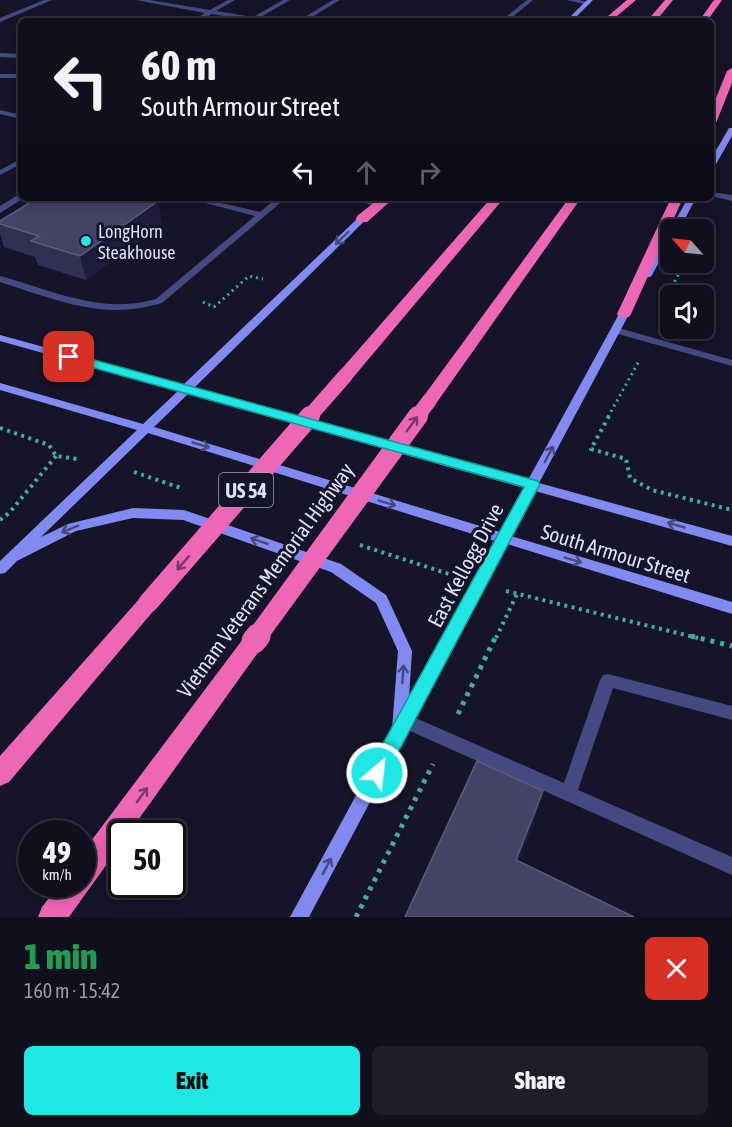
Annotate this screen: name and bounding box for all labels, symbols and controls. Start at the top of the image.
text: 60 m [141,41,216,89]
icon: left [42,42,120,120]
text: South Armour Street [141,91,340,122]
icon: left [287,156,320,189]
icon: ahead [350,156,383,189]
icon: right [413,156,446,189]
north arrow [660,219,714,273]
map controls [660,219,714,339]
place label: LongHorn Steakhouse [98,221,175,263]
one-way arrow [335,231,350,245]
marker: LongHorn Steakhouse [79,234,93,248]
button: sound [660,285,714,339]
pin [43,331,94,382]
icon: arrive [52,340,85,373]
one-way arrow [406,416,419,432]
one-way arrow [191,440,210,451]
one-way arrow [543,446,555,463]
street label: Vietnam Veterans Memorial Highway [172,458,358,702]
road number: US 54 [219,473,273,507]
one-way arrow [377,498,396,509]
street label: East Kellogg Drive [422,499,508,631]
street label: South Armour Street [539,519,693,587]
one-way arrow [667,519,686,530]
one-way arrow [62,524,80,535]
one-way arrow [250,535,269,546]
one-way arrow [176,555,189,571]
one-way arrow [563,555,582,566]
one-way arrow [398,664,409,684]
position arrow [345,741,409,805]
one-way arrow [136,787,148,803]
speed limit sign: 50 [108,820,186,898]
text: 49 [43,835,71,869]
one-way arrow [322,857,333,875]
text: km/h [42,866,72,883]
text: 1 min [24,935,98,977]
button: close [645,937,708,1000]
text: 160 m · 15:42 [24,979,120,1002]
button: Exit [24,1046,360,1115]
button: Share [372,1046,708,1115]

